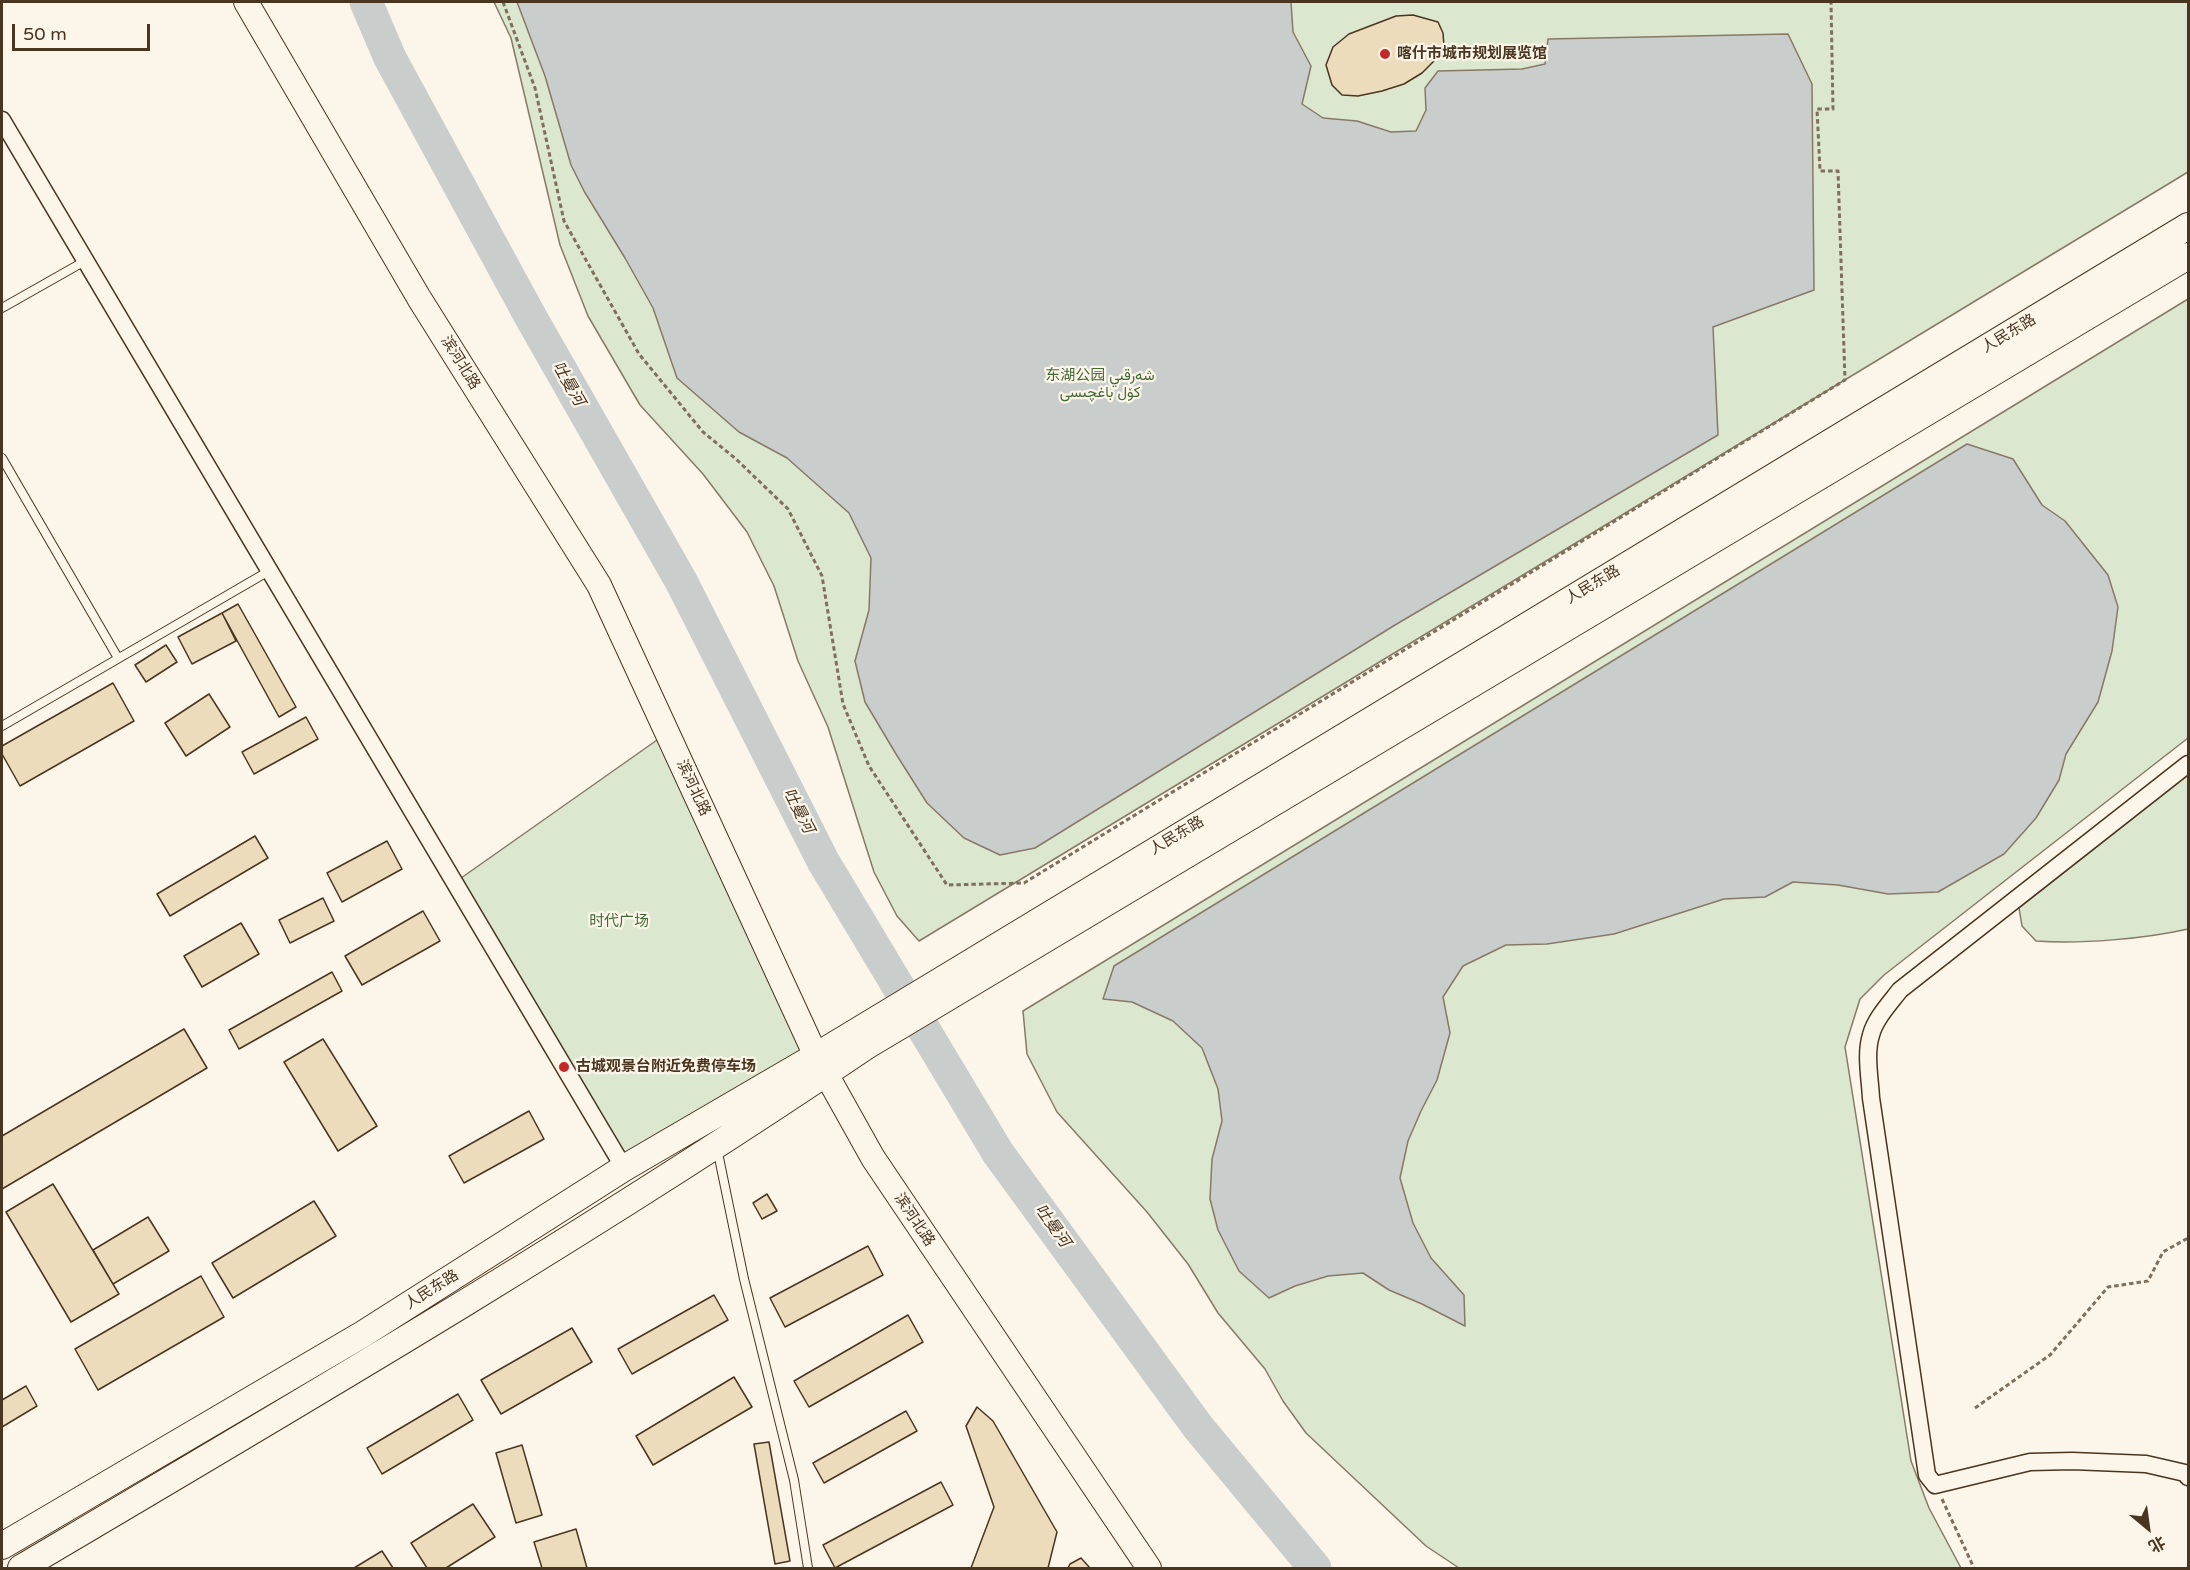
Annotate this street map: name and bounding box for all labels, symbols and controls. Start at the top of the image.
scale bar [15,12,153,50]
text: 50 m [23,23,67,45]
place label: 喀什市城市规划展览馆 [1397,45,1547,63]
marker: 喀什市城市规划展览馆 [1378,47,1392,61]
street label: 人民东路 [1979,311,2039,357]
street label: 滨河北路 [436,333,484,393]
water label: 吐曼河 [548,358,588,410]
park label: 东湖公园 شەرقىي كۆل باغچىسى [1045,367,1155,402]
street label: 人民东路 [1563,562,1623,608]
street label: 滨河北路 [672,757,714,819]
water label: 吐曼河 [779,785,817,837]
street label: 人民东路 [1147,813,1207,859]
park label: 时代广场 [589,913,649,931]
place label: 古城观景台附近免费停车场 [576,1058,756,1076]
marker: 古城观景台附近免费停车场 [557,1060,571,1074]
street label: 滨河北路 [890,1190,938,1250]
water label: 吐曼河 [1030,1201,1074,1251]
street label: 人民东路 [402,1266,462,1314]
north arrow [2118,1498,2178,1558]
text: 北 [2145,1531,2169,1556]

